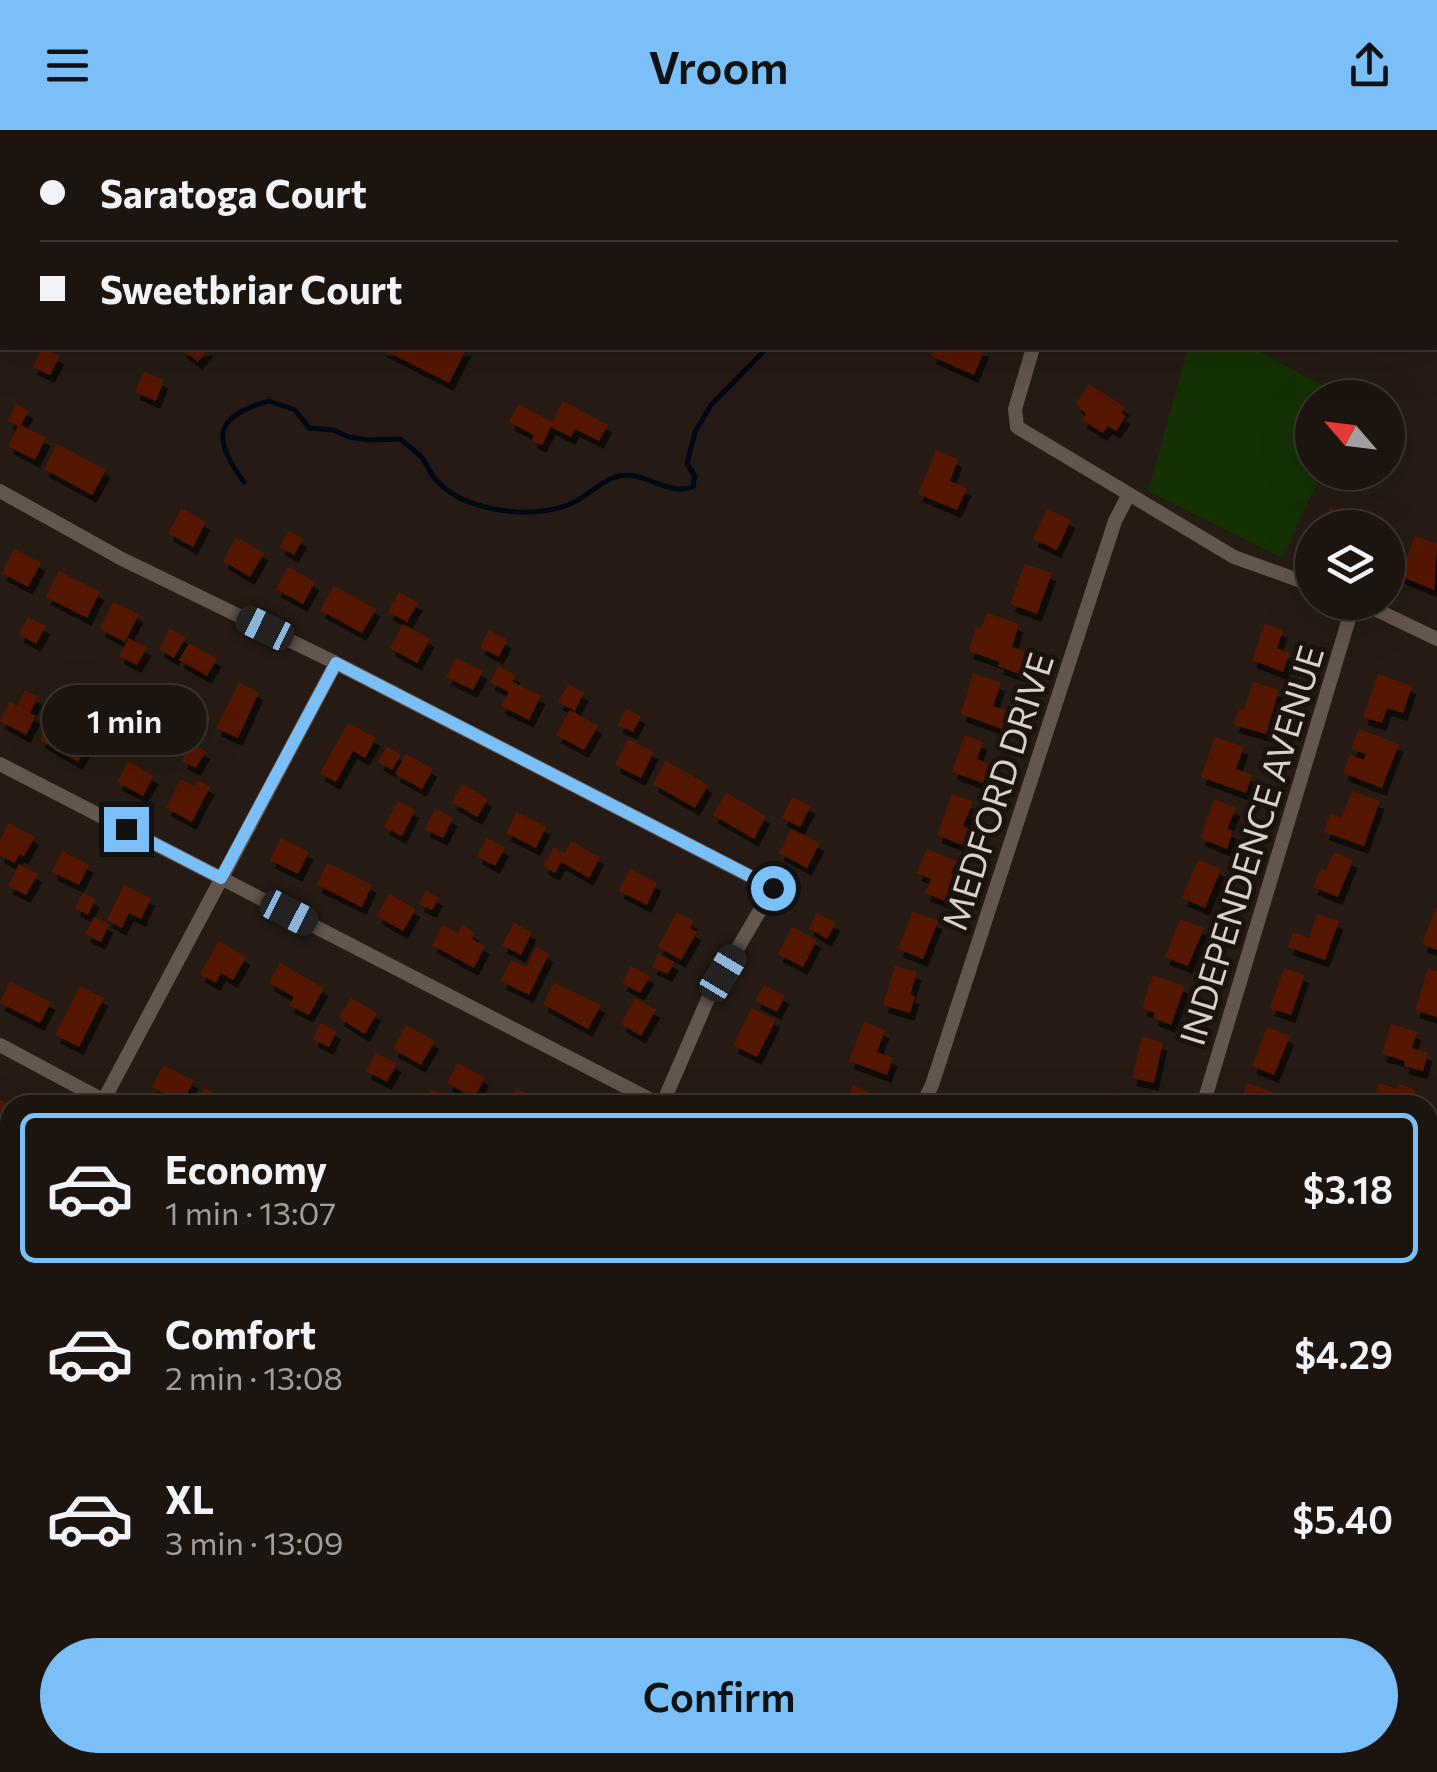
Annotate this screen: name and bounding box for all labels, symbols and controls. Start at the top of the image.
icon: menu [40,38,95,93]
text: Vroom [648,38,789,93]
icon: share [1342,38,1397,93]
text: Saratoga Court [100,169,367,216]
text: Sweetbriar Court [100,265,402,312]
north arrow [1295,380,1405,490]
map controls [1295,380,1405,620]
button: layers [1295,510,1405,620]
car [231,601,299,655]
street label: INDEPENDENCE AVENUE [1169,640,1331,1050]
street label: MEDFORD DRIVE [931,647,1061,935]
callout: 1 min [44,684,208,754]
text: 1 min [87,700,162,740]
route end [104,807,149,852]
route start [751,866,796,911]
car [255,886,323,940]
car [695,940,751,1006]
icon: car [45,1143,135,1233]
text: Economy [165,1145,327,1192]
text: $3.18 [1303,1165,1393,1212]
text: 1 min · 13:07 [165,1192,336,1232]
icon: car [45,1308,135,1398]
text: Comfort [165,1310,316,1357]
text: $4.29 [1294,1330,1393,1377]
text: 2 min · 13:08 [165,1357,343,1397]
icon: car [45,1473,135,1563]
text: XL [165,1475,214,1522]
text: $5.40 [1292,1495,1393,1542]
text: 3 min · 13:09 [165,1522,343,1562]
button: Confirm [40,1638,1398,1753]

